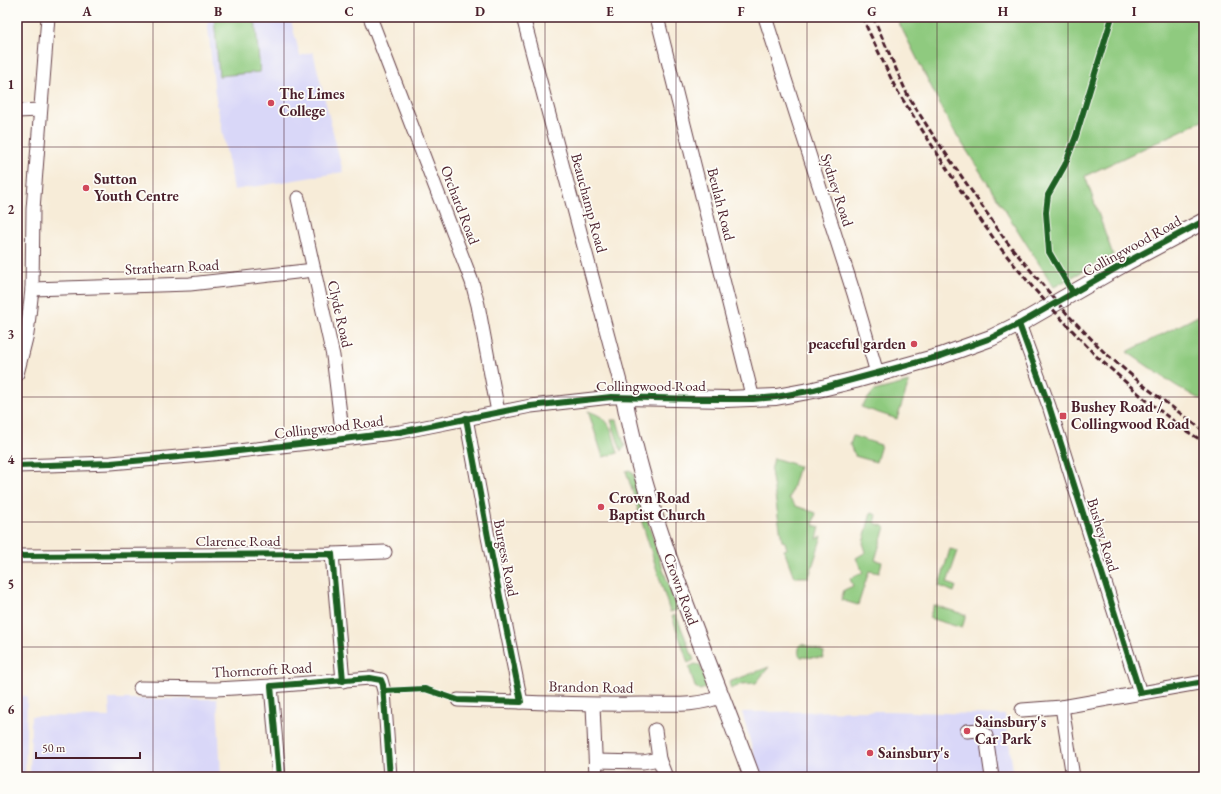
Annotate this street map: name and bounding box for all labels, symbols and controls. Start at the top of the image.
text: A [81,3,92,20]
text: B [214,3,222,20]
text: C [344,3,354,20]
text: D [475,3,485,20]
text: E [606,3,614,20]
text: F [737,3,745,20]
text: G [867,3,877,20]
text: H [998,3,1009,20]
text: I [1132,3,1137,20]
text: 1 [8,76,15,93]
place label: The Limes College [279,84,345,120]
marker: The Limes College [266,98,276,108]
street label: Beauchamp Road [567,151,612,255]
street label: Sydney Road [817,151,858,229]
street label: Orchard Road [437,163,484,247]
street label: Beulah Road [703,166,740,243]
place label: Sutton Youth Centre [94,169,179,205]
marker: Sutton Youth Centre [81,183,91,193]
text: 2 [8,201,15,218]
street label: Collingwood Road [1079,210,1185,281]
street label: Strathearn Road [124,255,220,278]
street label: Clyde Road [324,278,358,350]
text: 3 [8,326,15,343]
place label: peaceful garden [808,334,907,353]
marker: peaceful garden [909,339,919,349]
street label: Collingwood Road [596,376,706,395]
place label: Bushey Road / Collingwood Road [1071,397,1190,433]
street label: Collingwood Road [273,410,385,443]
marker: Bushey Road / Collingwood Road [1058,411,1068,421]
text: 4 [8,451,15,468]
place label: Crown Road Baptist Church [609,488,706,524]
street label: Bushey Road [1083,496,1124,574]
marker: Crown Road Baptist Church [596,502,606,512]
street label: Burgess Road [490,518,523,598]
street label: Clarence Road [195,531,281,550]
street label: Crown Road [660,550,703,628]
text: 5 [8,576,14,593]
street label: Thorncroft Road [211,657,313,682]
street label: Brandon Road [548,676,634,697]
text: 6 [8,701,15,718]
place label: Sainsbury's Car Park [975,712,1046,748]
marker: Sainsbury's Car Park [962,726,972,736]
scale bar [36,734,140,760]
text: 50 m [42,740,66,756]
place label: Sainsbury's [878,743,949,762]
marker: Sainsbury's [865,748,875,758]

